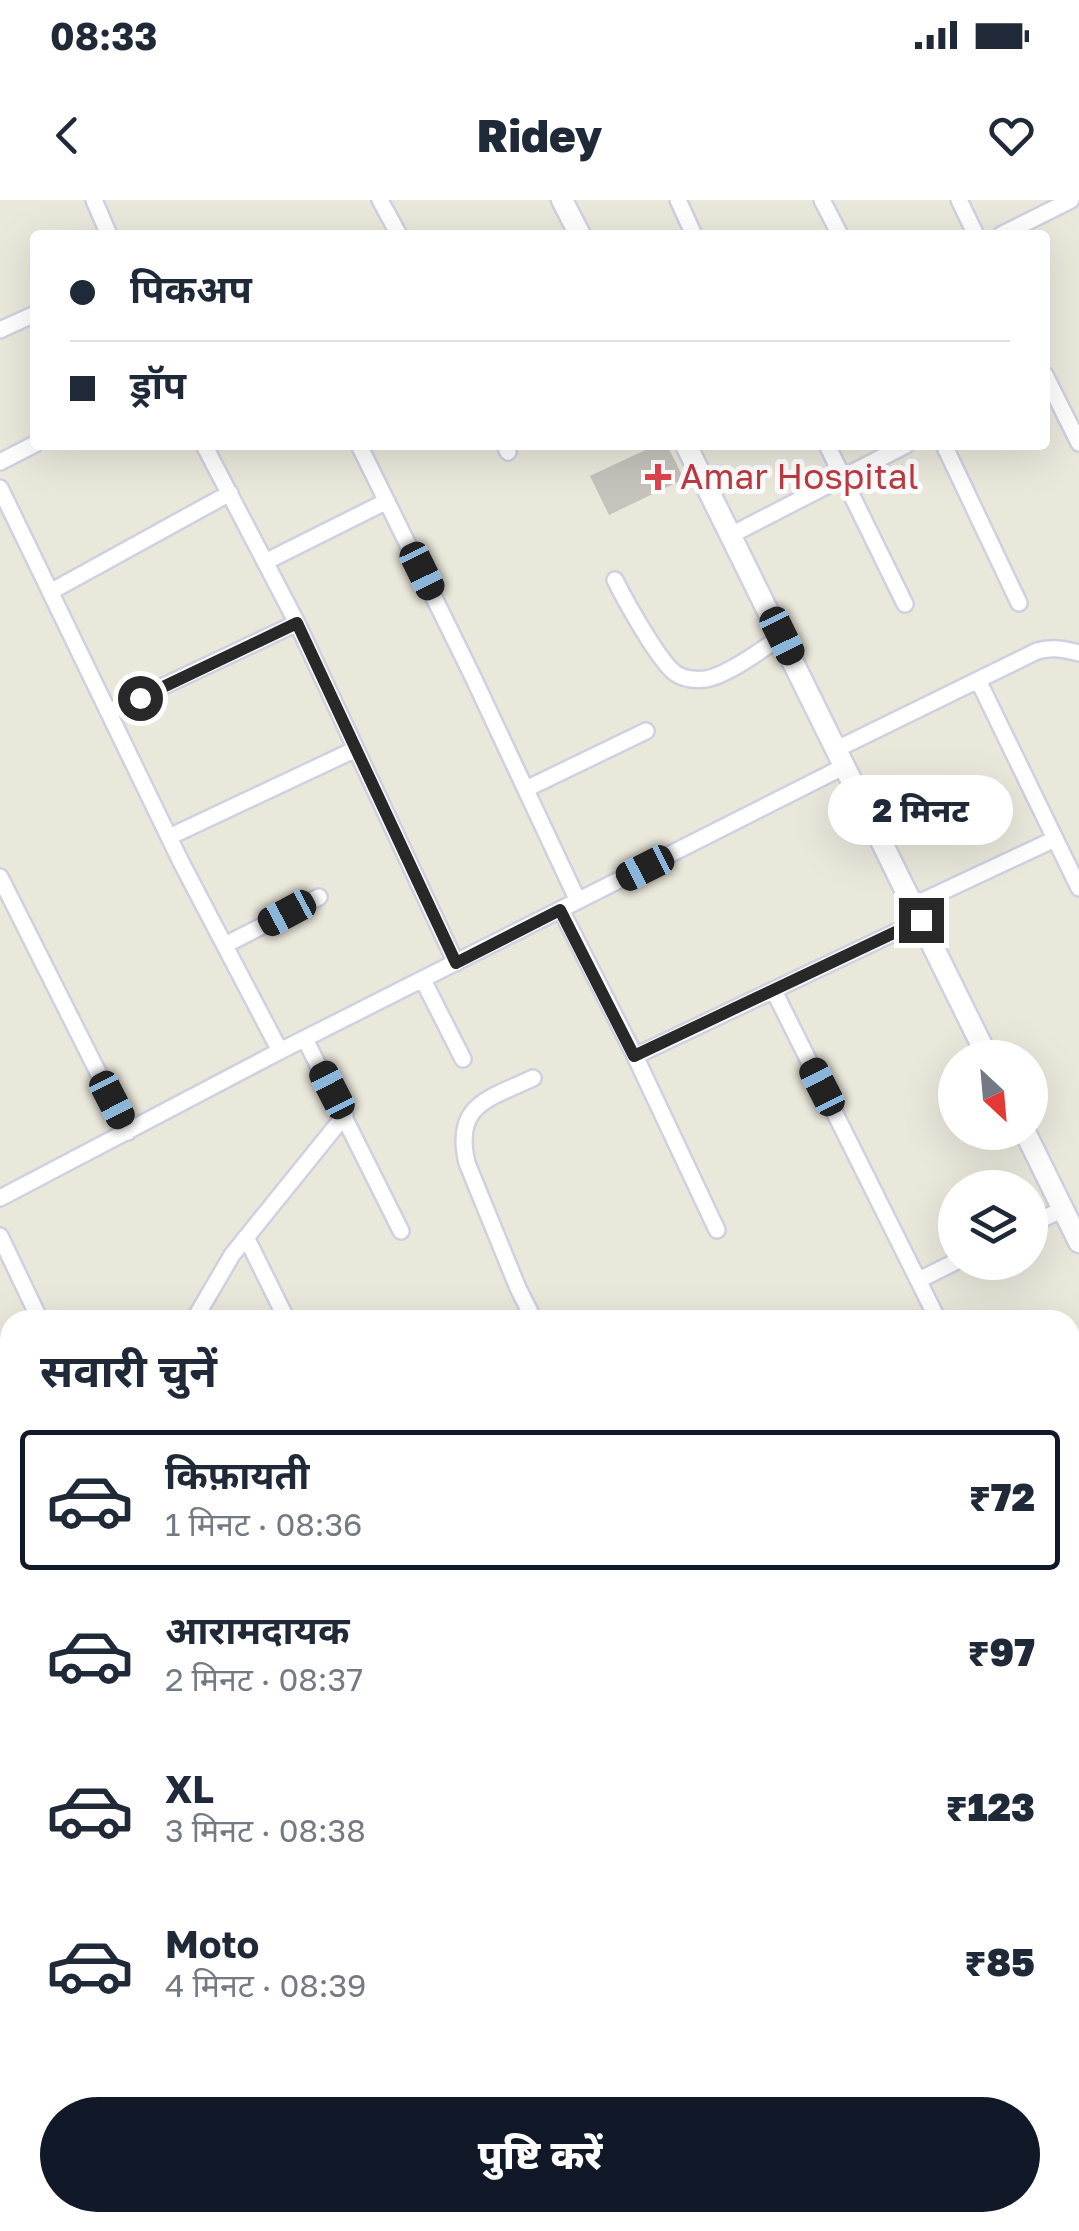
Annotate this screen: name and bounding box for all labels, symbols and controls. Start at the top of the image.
text: 08:33 [50,13,158,58]
icon: back [40,108,95,163]
text: Ridey [477,108,602,162]
icon: heart [984,108,1039,163]
text: पिकअप [130,266,252,311]
text: ड्रॉप [130,362,186,407]
place label: Amar Hospital [680,455,919,497]
marker: Amar Hospital [645,464,671,490]
car [395,537,449,605]
car [755,602,809,670]
route start [118,676,163,721]
callout: 2 मिनट [828,775,1014,845]
text: 2 मिनट [872,791,969,829]
car [611,841,679,895]
car [253,886,321,940]
route end [899,898,944,943]
north arrow [938,1040,1048,1150]
map controls [938,1040,1048,1280]
car [795,1053,849,1121]
car [305,1056,359,1124]
car [85,1066,139,1134]
button: layers [938,1170,1048,1280]
text: सवारी चुनें [40,1343,217,1397]
text: किफ़ायती [165,1452,309,1497]
icon: car [45,1455,135,1545]
text: ₹72 [969,1474,1035,1519]
text: 1 मिनट · 08:36 [165,1505,362,1543]
text: आरामदायक [165,1607,349,1652]
icon: car [45,1610,135,1700]
text: ₹97 [968,1629,1035,1674]
text: 2 मिनट · 08:37 [165,1660,363,1698]
icon: car [45,1765,135,1855]
text: XL [165,1766,214,1811]
text: ₹123 [945,1784,1035,1829]
text: 3 मिनट · 08:38 [165,1811,366,1849]
icon: car [45,1920,135,2010]
text: Moto [165,1921,259,1966]
text: ₹85 [964,1939,1035,1984]
text: 4 मिनट · 08:39 [165,1966,366,2004]
button: पुष्टि करें [40,2097,1040,2212]

